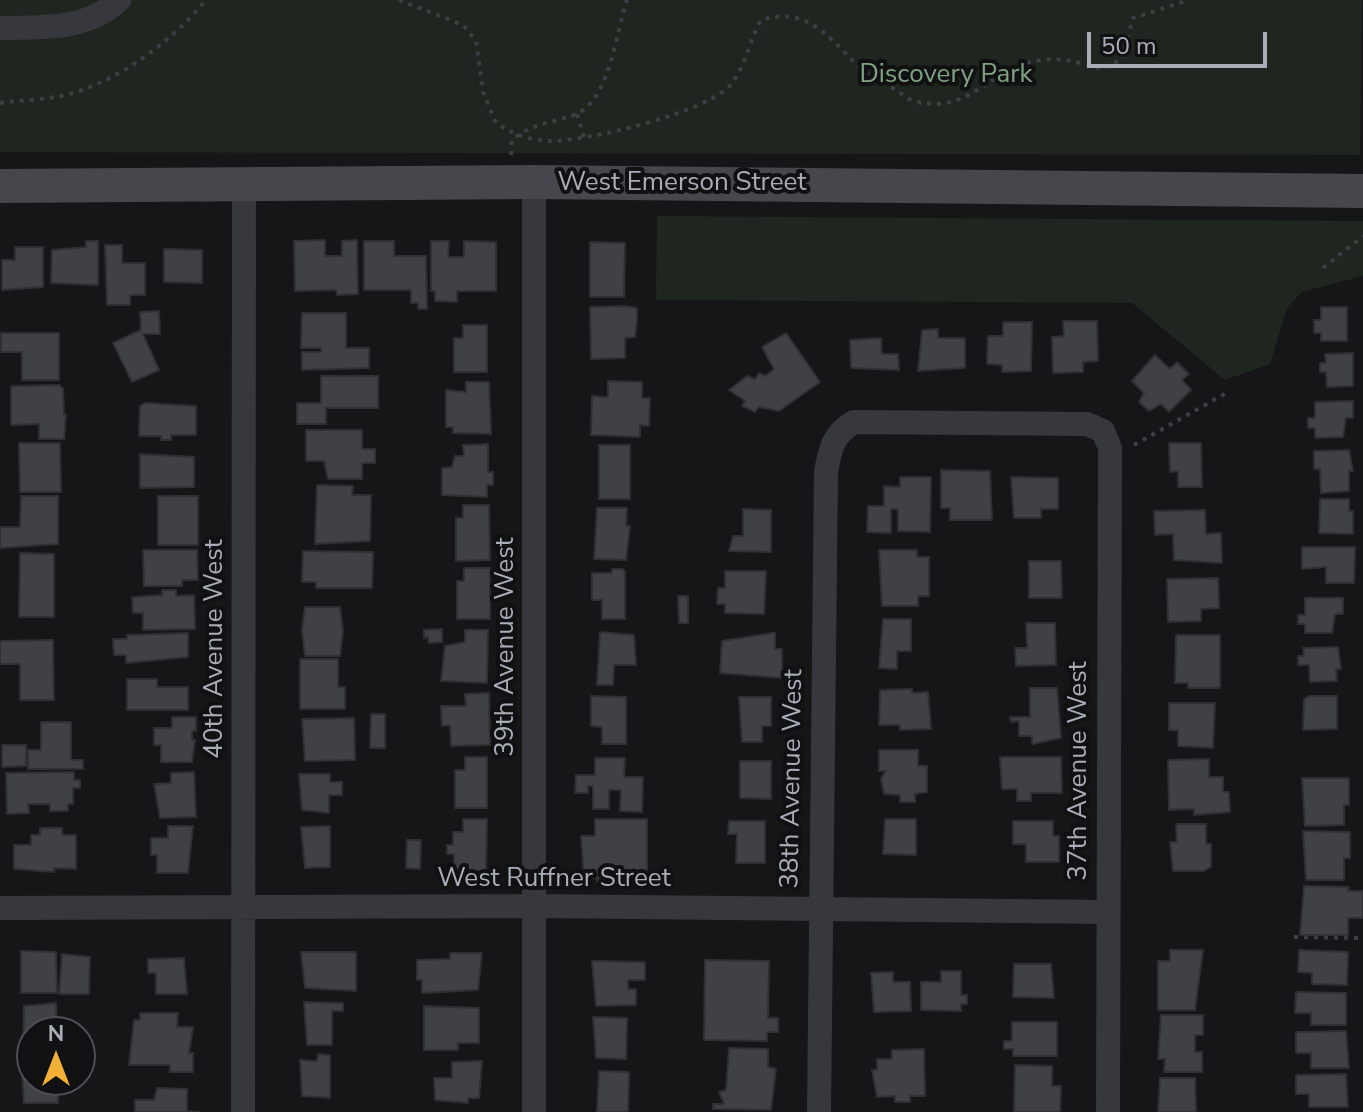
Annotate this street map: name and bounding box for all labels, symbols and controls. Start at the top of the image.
scale bar [1091,16,1271,66]
text: 50 m [1101,30,1157,62]
park label: Discovery Park [860,60,1032,92]
street label: West Emerson Street [558,168,806,200]
street label: 39th Avenue West [491,537,523,757]
street label: 40th Avenue West [200,539,232,759]
street label: 37th Avenue West [1064,661,1096,881]
street label: 38th Avenue West [775,669,811,889]
street label: West Ruffner Street [437,864,671,896]
north arrow [16,1016,96,1096]
text: N [48,1019,64,1049]

